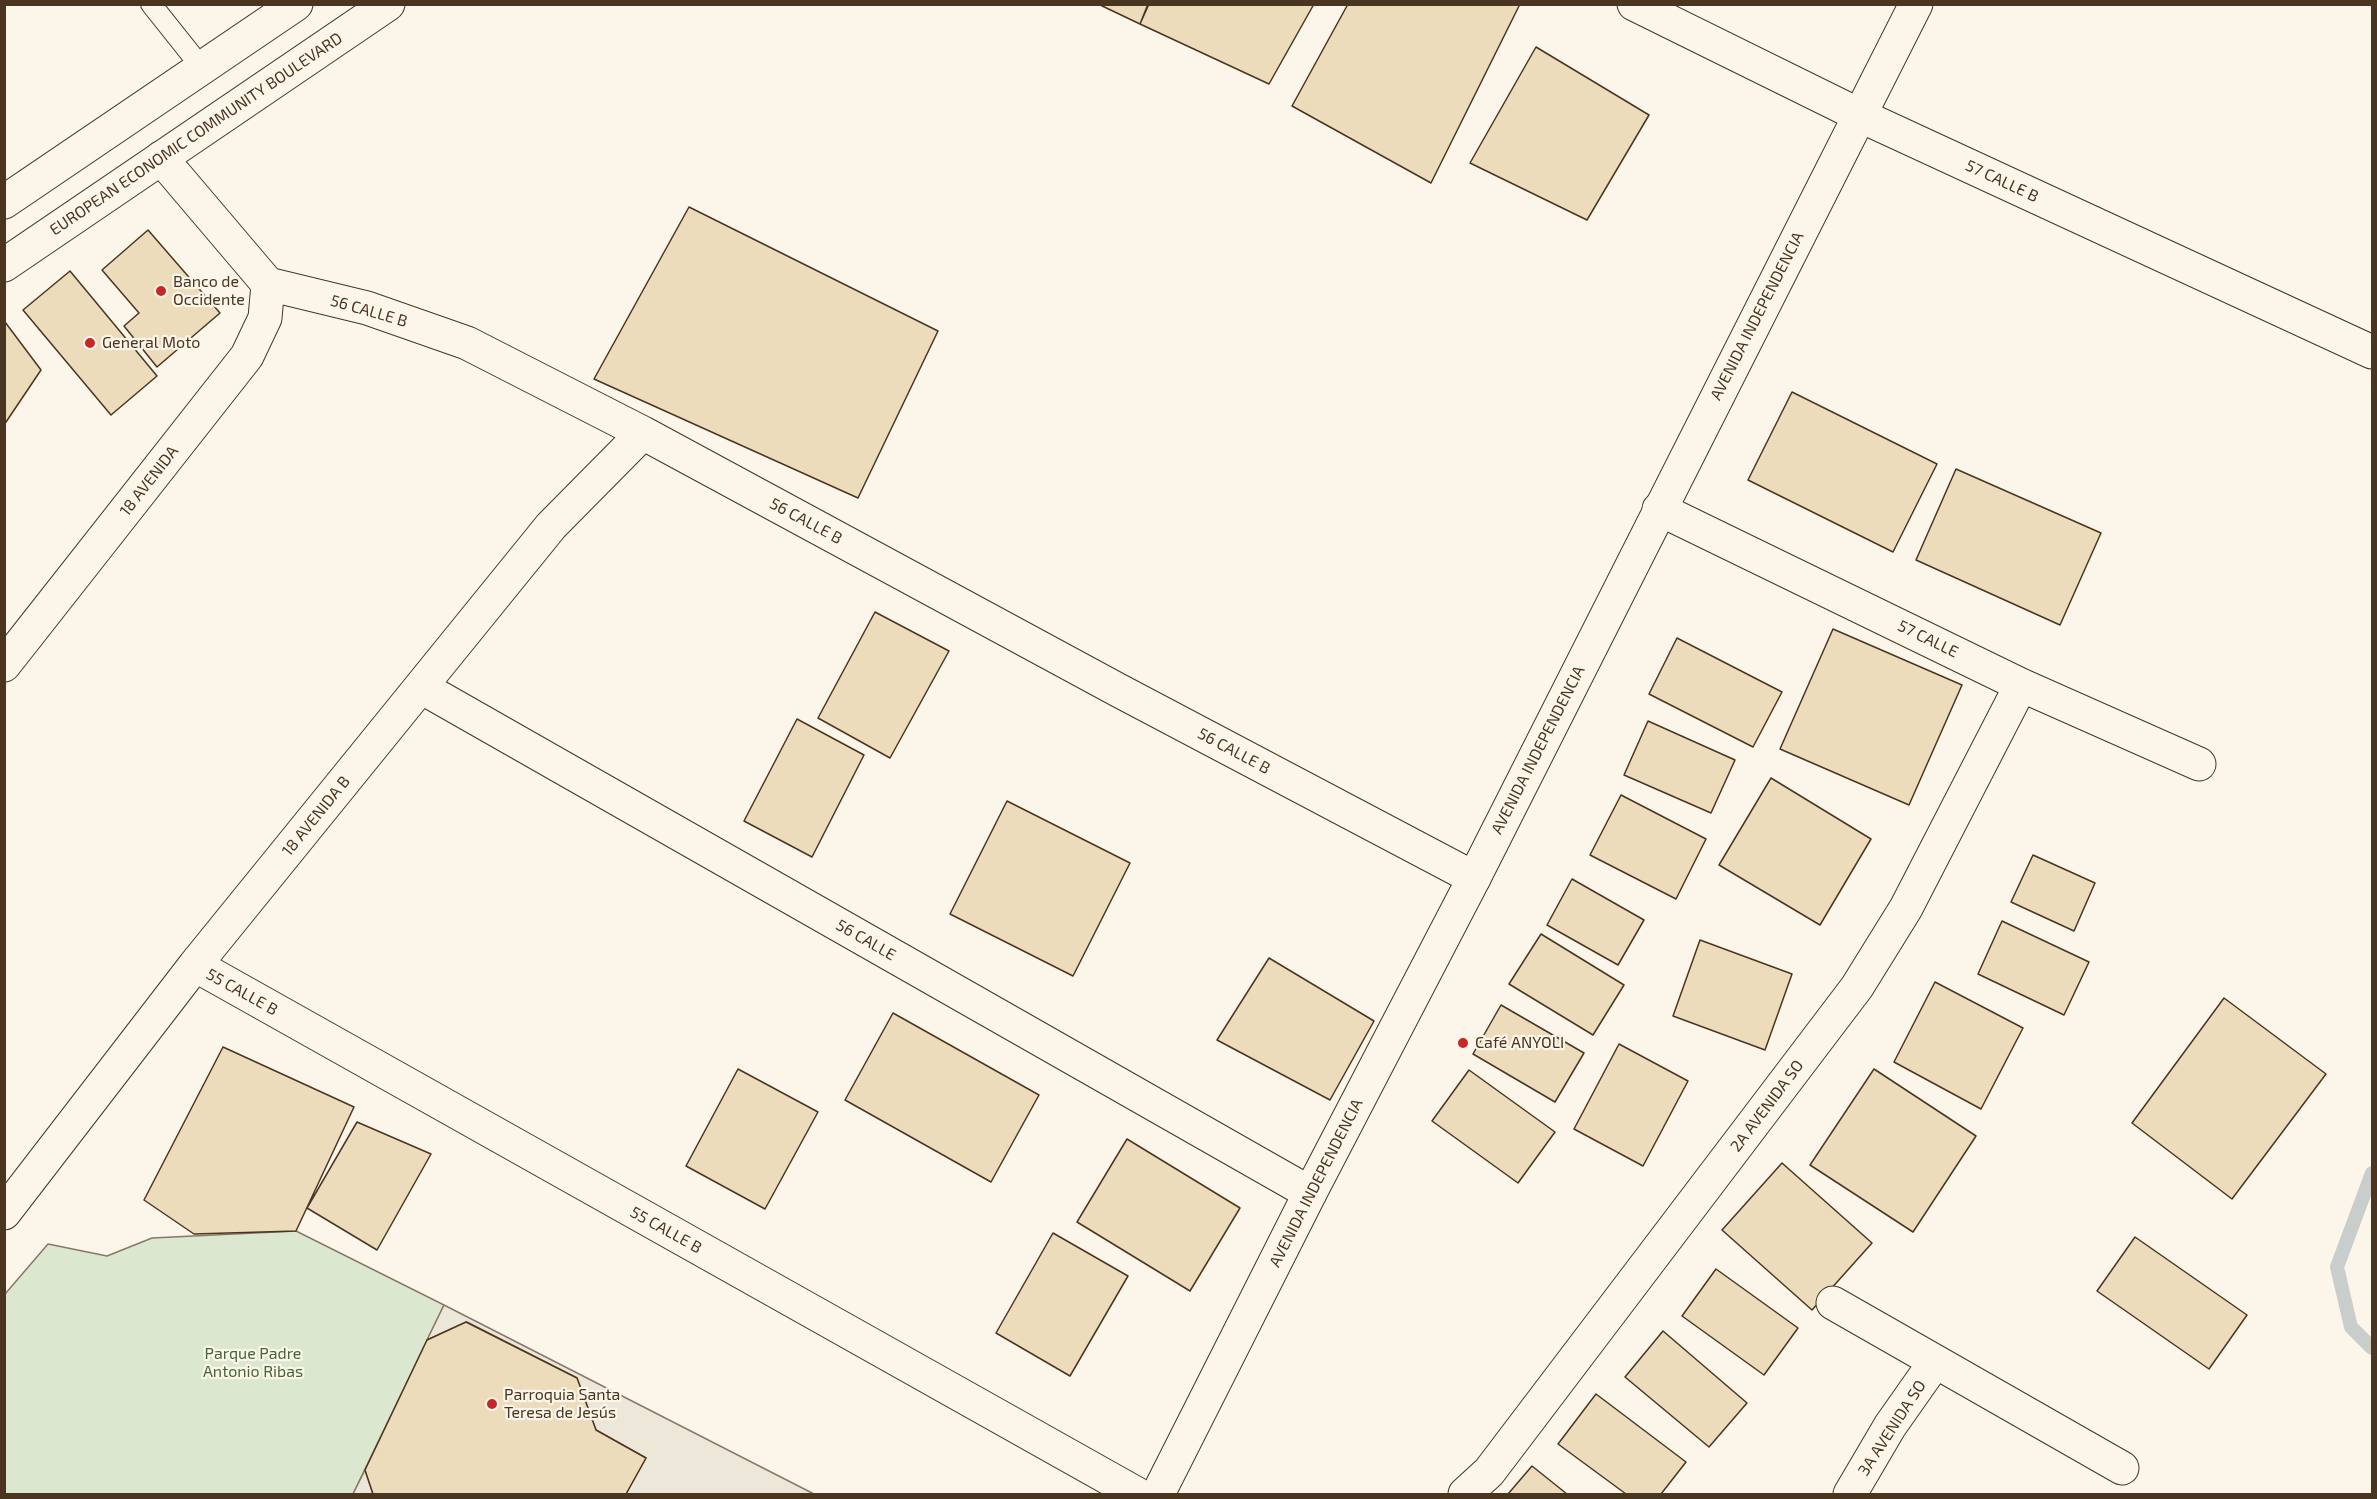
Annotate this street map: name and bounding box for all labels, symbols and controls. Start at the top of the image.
street label: EUROPEAN ECONOMIC COMMUNITY BOULEVARD [46,29,346,239]
street label: 57 CALLE B [1962,156,2042,206]
street label: AVENIDA INDEPENDENCIA [1706,229,1808,403]
place label: Banco de Occidente [173,272,245,310]
marker: Banco de Occidente [154,284,168,298]
street label: 56 CALLE B [328,291,410,331]
place label: General Moto [102,333,200,353]
marker: General Moto [83,336,97,350]
street label: 18 AVENIDA [116,442,182,520]
street label: 56 CALLE B [767,494,845,548]
street label: 57 CALLE [1895,616,1961,662]
street label: AVENIDA INDEPENDENCIA [1487,663,1589,837]
street label: 56 CALLE B [1195,724,1273,778]
street label: 18 AVENIDA B [278,772,354,860]
street label: 56 CALLE [833,915,899,965]
street label: 55 CALLE B [203,965,281,1019]
place label: Café ANYOLI [1475,1033,1564,1053]
marker: Café ANYOLI [1456,1036,1470,1050]
street label: 2A AVENIDA SO [1726,1056,1808,1156]
street label: AVENIDA INDEPENDENCIA [1265,1096,1367,1270]
street label: 55 CALLE B [627,1203,705,1257]
park label: Parque Padre Antonio Ribas [203,1344,303,1382]
street label: 3A AVENIDA SO [1854,1377,1930,1479]
place label: Parroquia Santa Teresa de Jesús [504,1385,620,1423]
marker: Parroquia Santa Teresa de Jesús [485,1397,499,1411]

